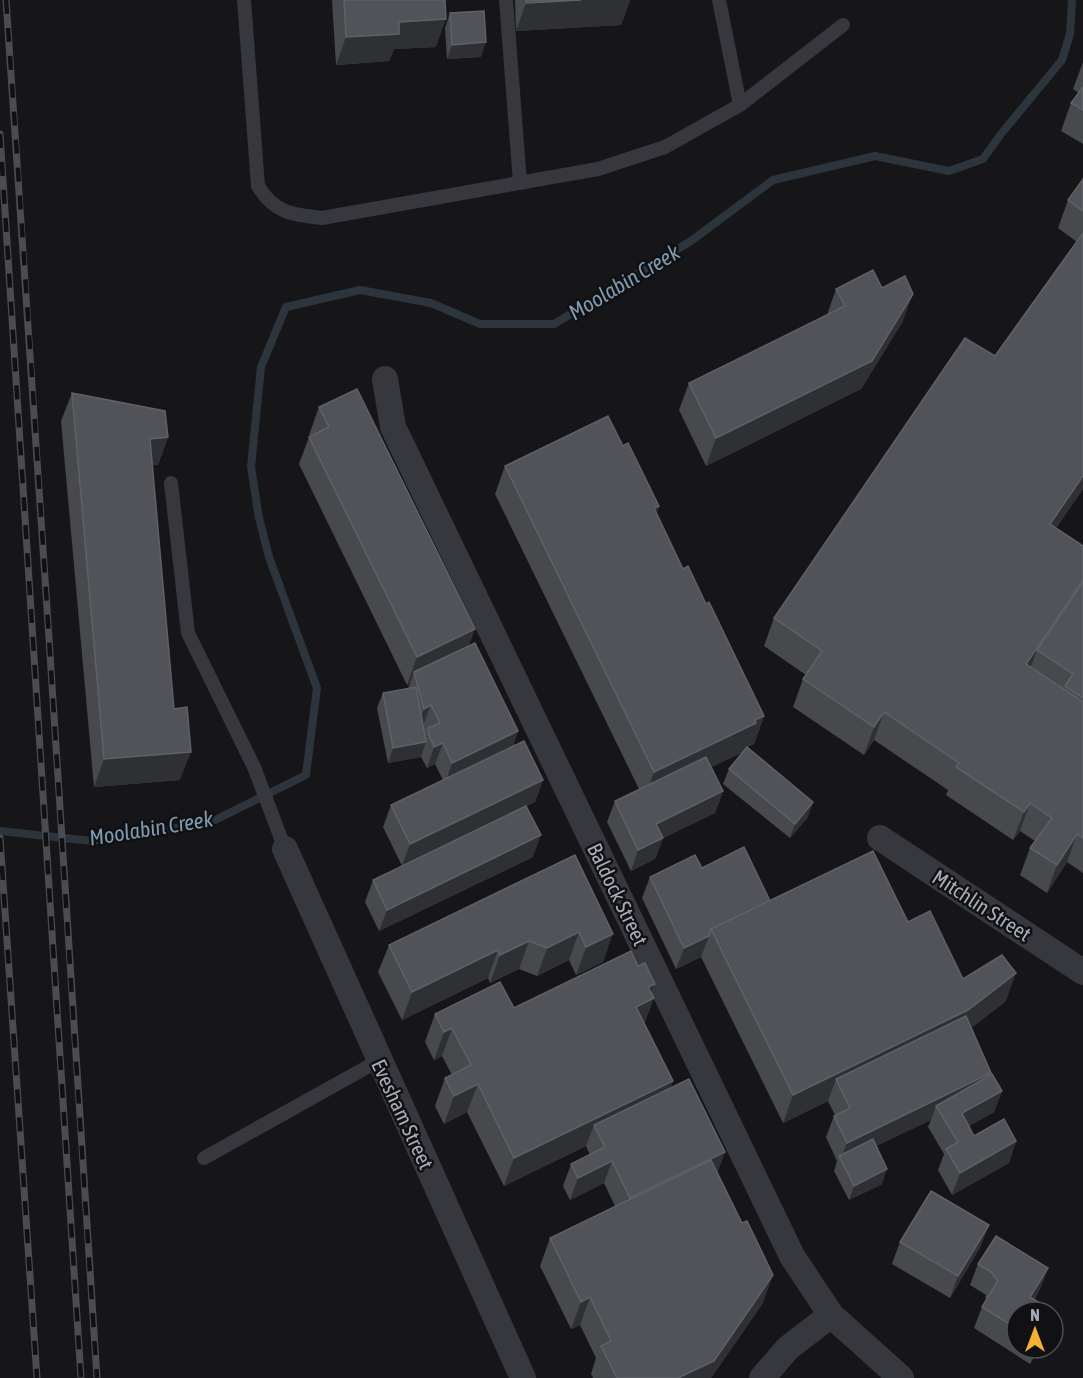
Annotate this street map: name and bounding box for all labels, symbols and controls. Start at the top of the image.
water label: Moolabin Creek [564,238,685,325]
water label: Moolabin Creek [87,805,215,851]
street label: Baldock Street [583,839,653,949]
street label: Mitchlin Street [928,864,1036,946]
street label: Evesham Street [367,1055,439,1173]
north arrow [1005,1300,1065,1360]
text: N [1030,1306,1040,1324]

